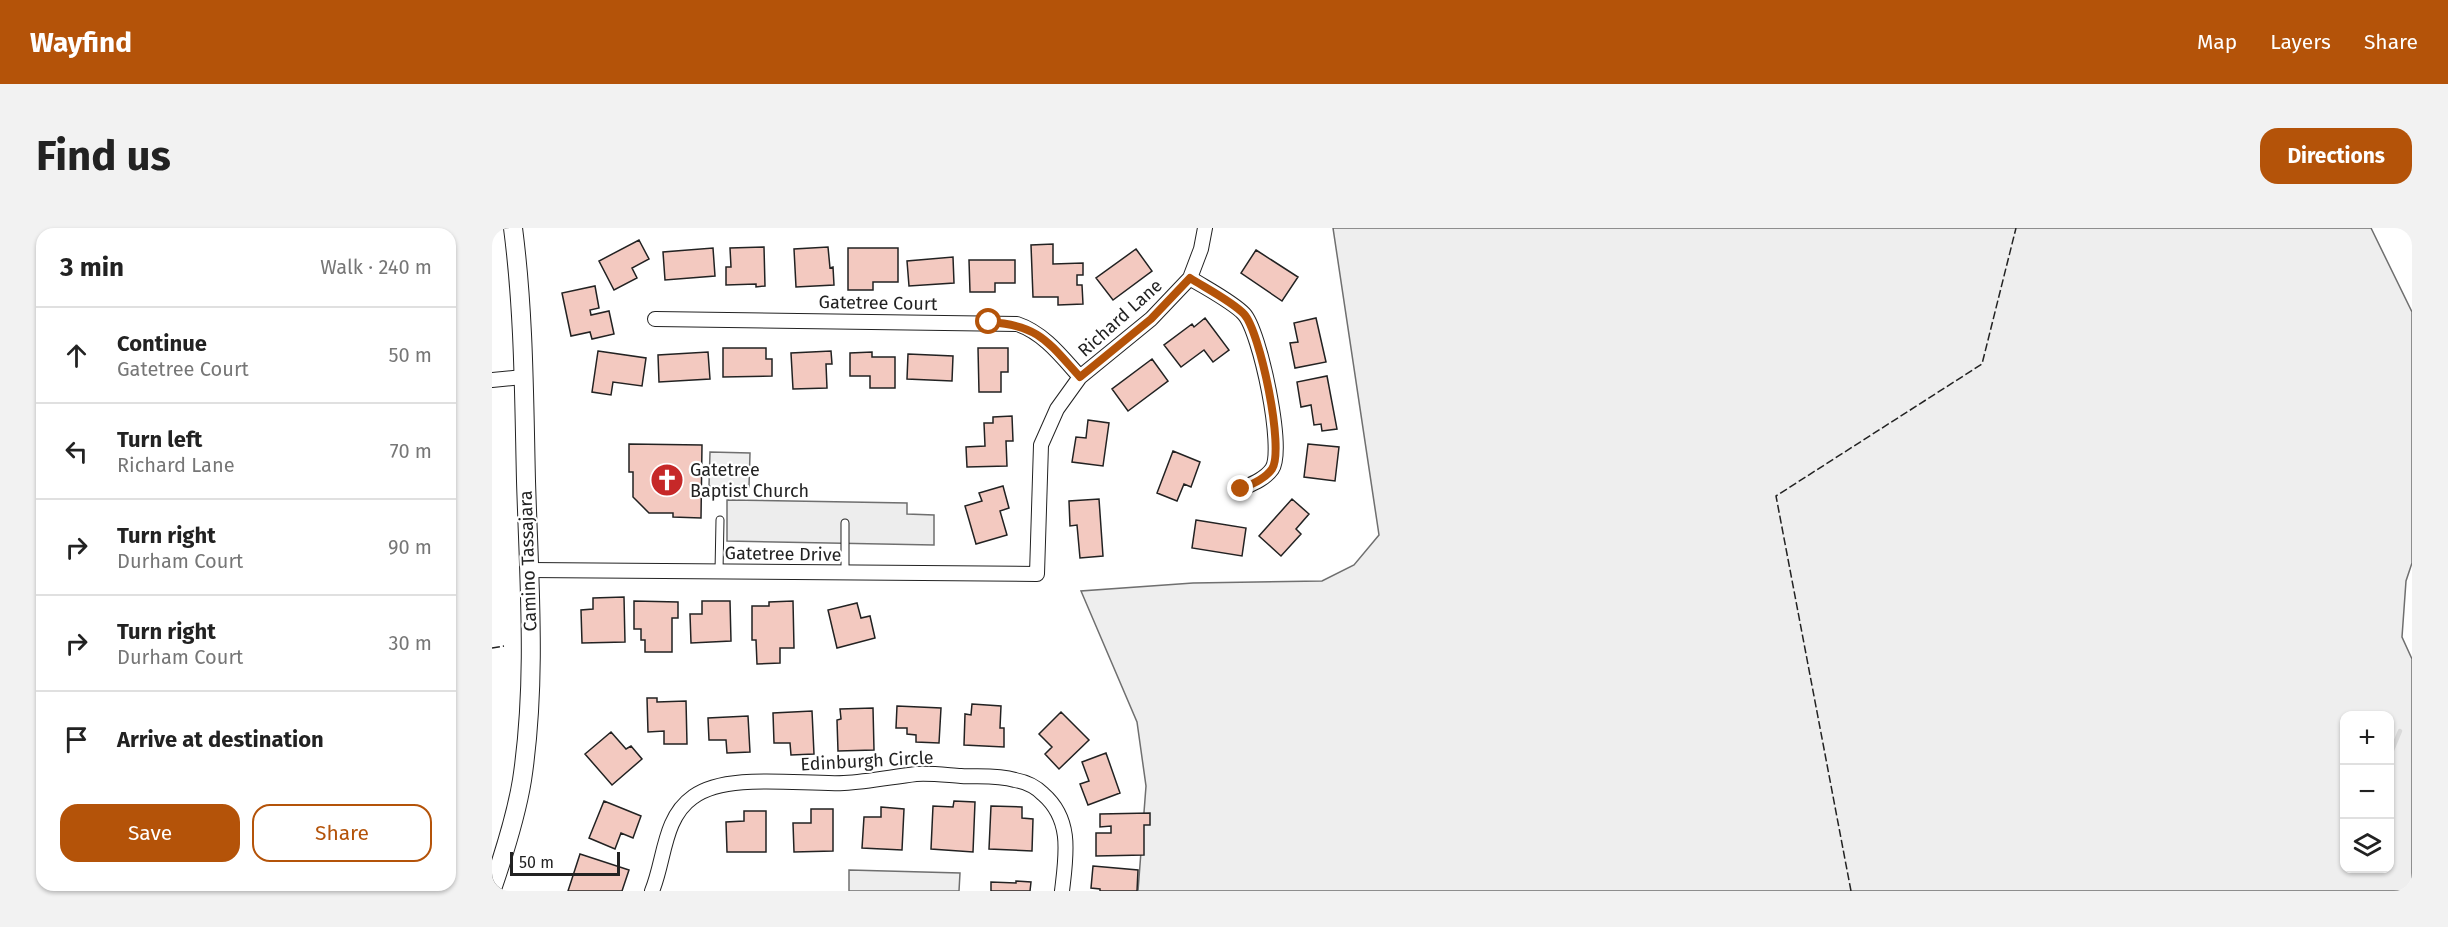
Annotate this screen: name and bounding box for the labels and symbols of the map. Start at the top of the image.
street label: Richard Lane [1073,274,1167,362]
street label: Gatetree Court [818,291,938,315]
route start [975,308,1001,334]
place label: Gatetree Baptist Church [690,459,809,502]
church icon: Gatetree Baptist Church [649,462,685,498]
route end [1227,475,1253,501]
street label: Camino Tassajara [515,490,541,632]
street label: Gatetree Drive [724,542,842,566]
street label: Edinburgh Circle [800,747,934,775]
scale bar [510,849,620,876]

